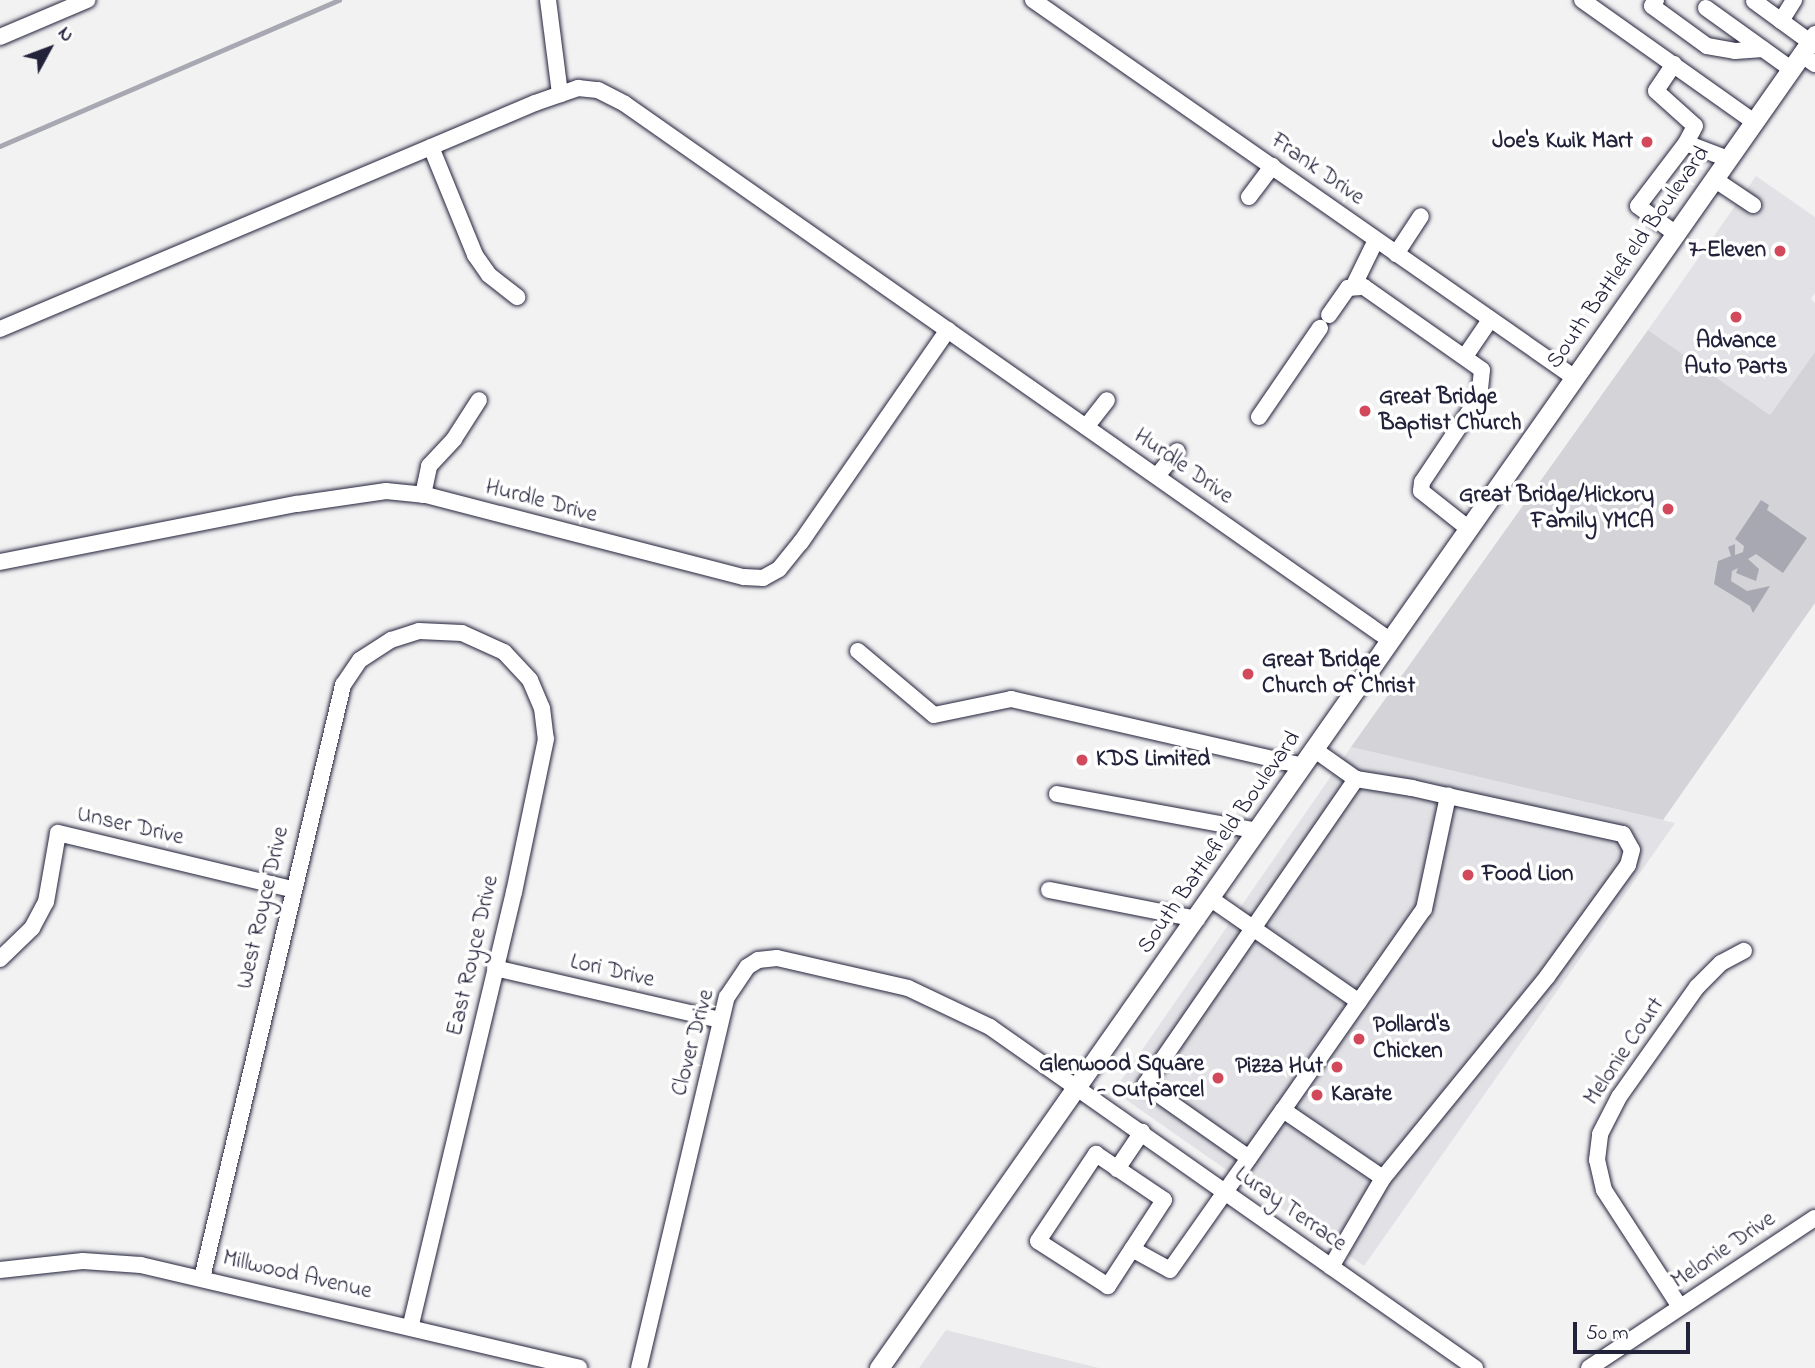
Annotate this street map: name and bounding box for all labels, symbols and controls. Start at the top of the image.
north arrow [14,14,84,84]
text: N [51,21,80,49]
street label: Frank Drive [1265,128,1369,212]
place label: Joe's Kwik Mart [1492,128,1633,156]
marker: Joe's Kwik Mart [1639,134,1655,150]
street label: South Battlefield Boulevard [1542,141,1716,375]
place label: 7-Eleven [1689,237,1766,265]
marker: 7-Eleven [1772,243,1788,259]
marker: Advance Auto Parts [1728,309,1744,325]
place label: Advance Auto Parts [1684,328,1788,382]
place label: Great Bridge Baptist Church [1379,384,1521,438]
marker: Great Bridge Baptist Church [1357,403,1373,419]
street label: Hurdle Drive [1128,423,1238,511]
street label: Hurdle Drive [482,474,600,530]
place label: Great Bridge/Hickory Family YMCA [1459,482,1654,536]
marker: Great Bridge/Hickory Family YMCA [1660,501,1676,517]
place label: Great Bridge Church of Christ [1262,647,1415,701]
marker: Great Bridge Church of Christ [1240,666,1256,682]
street label: South Battlefield Boulevard [1133,726,1307,960]
place label: KDS Limited [1096,746,1210,774]
marker: KDS Limited [1074,752,1090,768]
street label: Unser Drive [74,801,186,853]
street label: West Royce Drive [232,824,296,992]
place label: Food Lion [1482,861,1573,889]
marker: Food Lion [1460,867,1476,883]
street label: East Royce Drive [442,873,506,1039]
street label: Lori Drive [567,949,657,995]
street label: Clover Drive [667,987,721,1099]
street label: Melonie Court [1579,993,1671,1111]
place label: Pollard's Chicken [1373,1012,1451,1066]
marker: Pollard's Chicken [1351,1031,1367,1047]
place label: Glenwood Square - Outparcel [1039,1051,1204,1105]
place label: Pizza Hut [1235,1053,1323,1081]
marker: Pizza Hut [1329,1059,1345,1075]
marker: Glenwood Square - Outparcel [1210,1070,1226,1086]
place label: Karate [1331,1081,1392,1109]
marker: Karate [1309,1087,1325,1103]
street label: Luray Terrace [1229,1161,1351,1259]
street label: Melonie Drive [1667,1206,1781,1296]
street label: Millwood Avenue [220,1245,374,1307]
scale bar [1577,1308,1694,1352]
text: 50 m [1586,1319,1629,1349]

